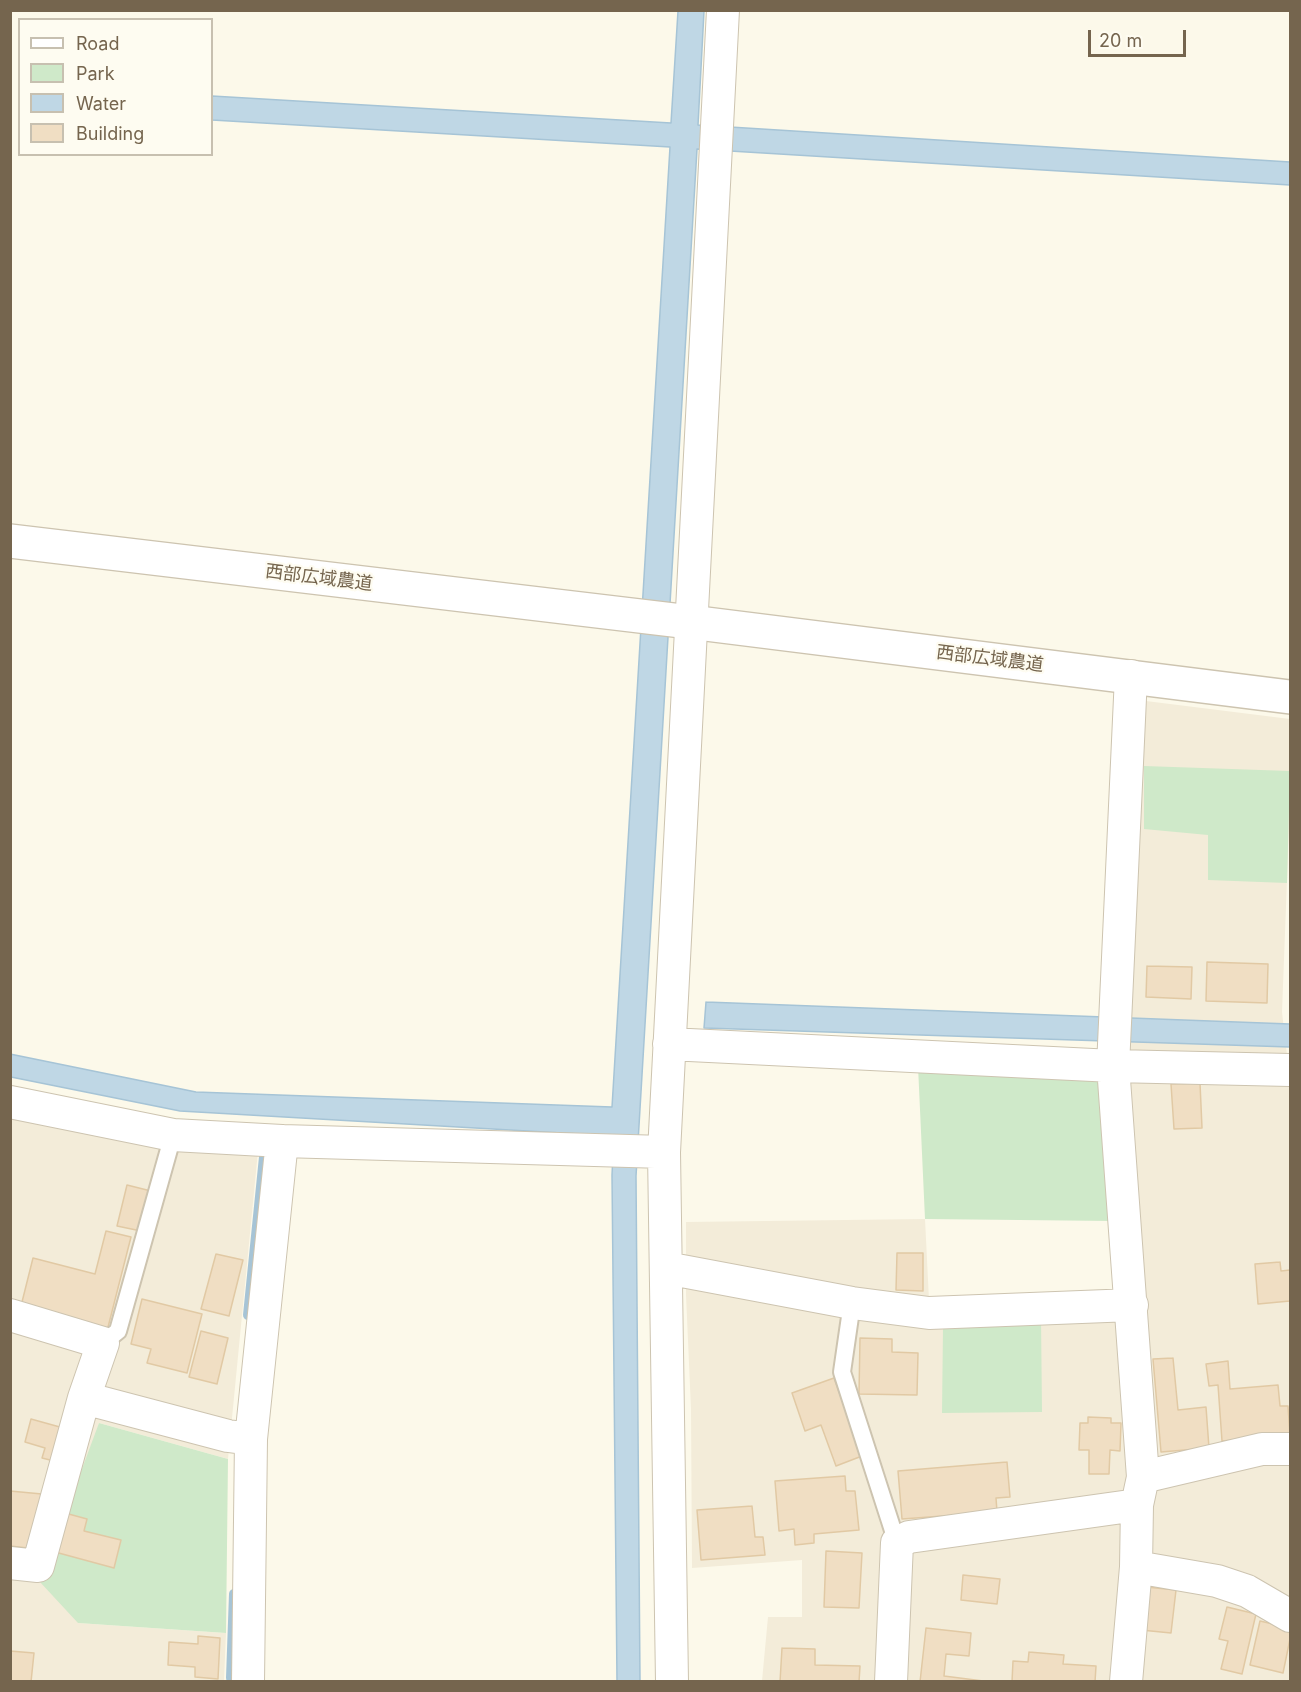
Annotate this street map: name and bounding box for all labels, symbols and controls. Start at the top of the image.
legend [18,18,213,156]
scale bar [1091,18,1188,56]
text: 20 m [1099,30,1142,51]
text: Road [76,33,119,54]
text: Park [76,63,115,84]
text: Water [76,93,126,114]
text: Building [76,123,144,144]
street label: 西部広域農道 [264,561,374,595]
street label: 西部広域農道 [935,642,1045,676]

